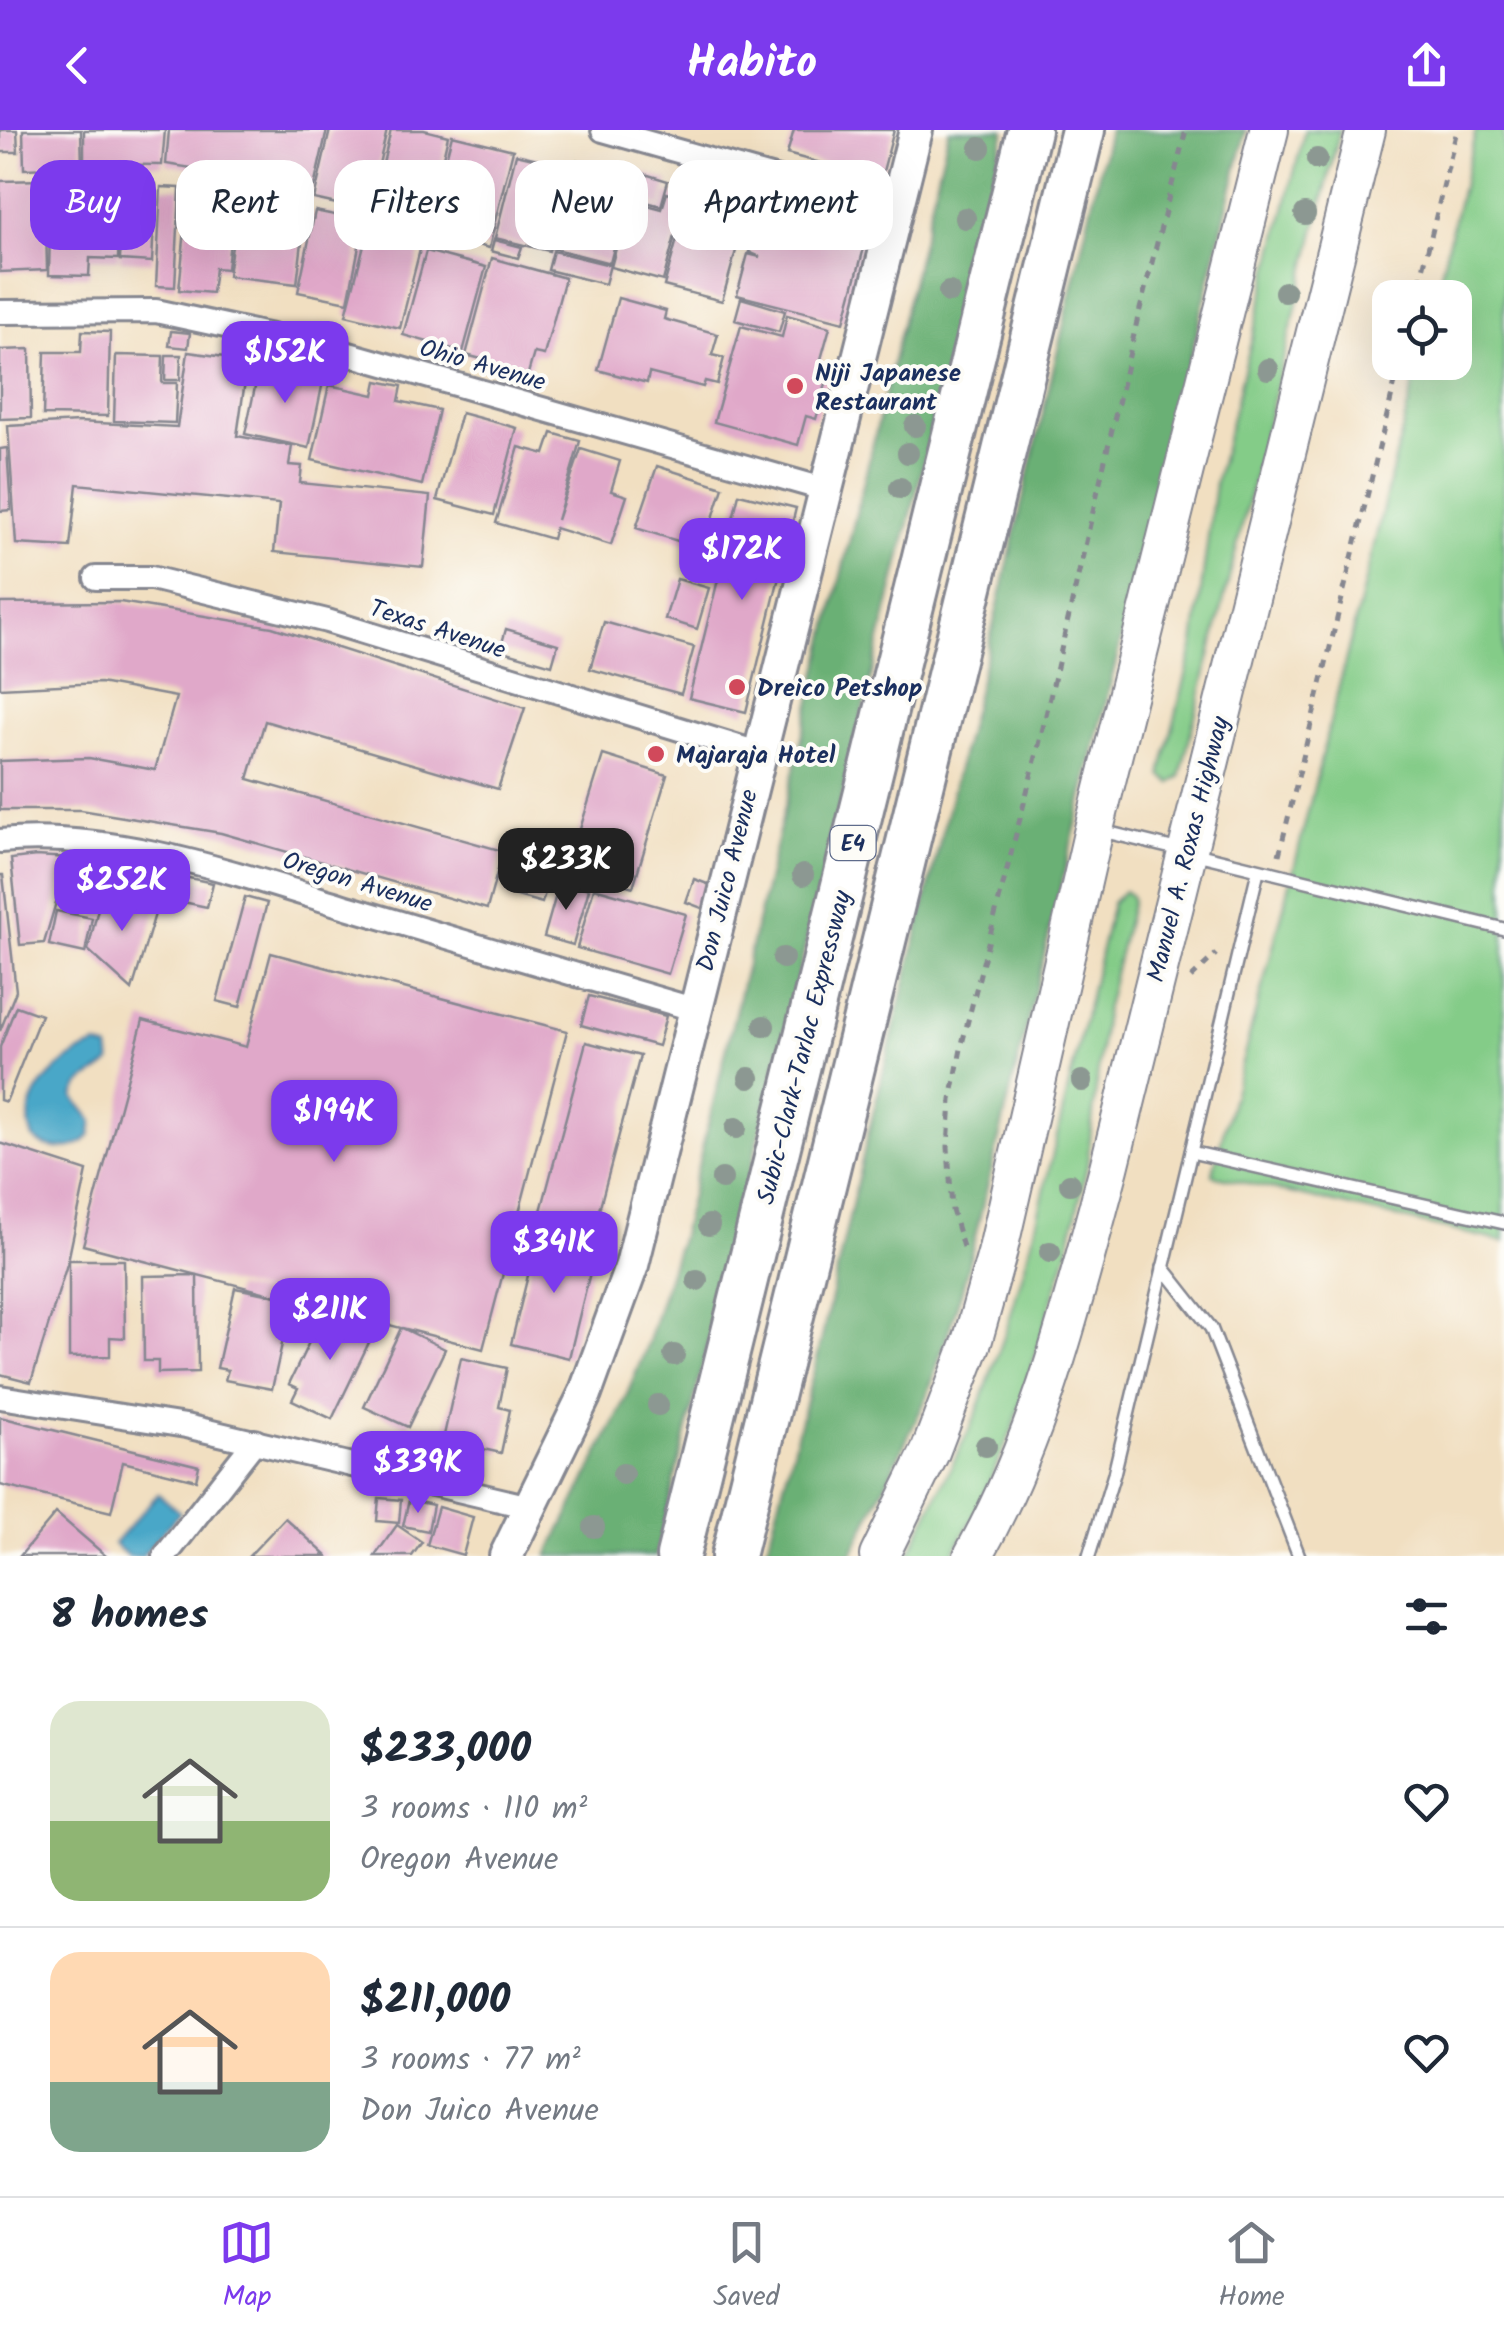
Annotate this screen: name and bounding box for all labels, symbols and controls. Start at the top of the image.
text: Habito [687,29,817,101]
icon: back [50,38,105,93]
icon: share [1399,38,1454,93]
chip: Buy [30,160,156,250]
chip: Rent [176,160,314,250]
chip: Filters [334,160,495,250]
chip: New [515,160,648,250]
chip: Apartment [668,160,893,250]
map controls [1372,280,1472,380]
button: locate [1372,280,1472,380]
pin: $152K [215,321,355,406]
text: $152K [244,328,326,379]
street label: Ohio Avenue [415,329,550,403]
place label: Niji Japanese Restaurant [815,354,961,423]
marker: Niji Japanese Restaurant [784,375,806,397]
pin: $172K [672,518,812,603]
text: $172K [701,525,783,576]
street label: Texas Avenue [364,589,511,671]
place label: Dreico Petshop [757,669,922,709]
marker: Dreico Petshop [726,676,748,698]
street label: Manuel A. Roxas Highway [1137,712,1241,987]
place label: Majaraja Hotel [676,736,836,776]
marker: Majaraja Hotel [645,743,667,765]
street label: Don Juico Avenue [686,785,770,976]
road number: E4 [830,826,876,860]
pin: $233K [496,828,636,913]
text: $233K [520,835,612,886]
street label: Oregon Avenue [277,841,437,925]
pin: $252K [52,849,192,934]
text: $252K [76,856,168,907]
street label: Subic-Clark-Tarlac Expressway [747,886,863,1209]
pin: $194K [264,1080,404,1165]
text: $194K [293,1087,375,1138]
pin: $341K [484,1211,624,1296]
text: $341K [513,1218,595,1269]
pin: $211K [260,1278,400,1363]
text: $211K [292,1285,368,1336]
pin: $339K [348,1431,488,1516]
text: $339K [373,1438,463,1489]
text: 8 homes [50,1583,208,1650]
icon: filters [1399,1589,1454,1644]
text: $233,000 [360,1717,531,1784]
icon: home [130,1741,250,1861]
icon: heart [1399,1774,1454,1829]
text: 3 rooms · 110 m² [360,1784,587,1835]
text: Oregon Avenue [360,1835,558,1886]
text: $211,000 [360,1968,510,2035]
icon: home [130,1992,250,2112]
icon: heart [1399,2025,1454,2080]
text: 3 rooms · 77 m² [360,2035,581,2086]
text: Don Juico Avenue [360,2086,599,2137]
tab: Map [219,2215,274,2320]
tab: Saved [713,2215,780,2320]
tab: Home [1218,2215,1285,2320]

